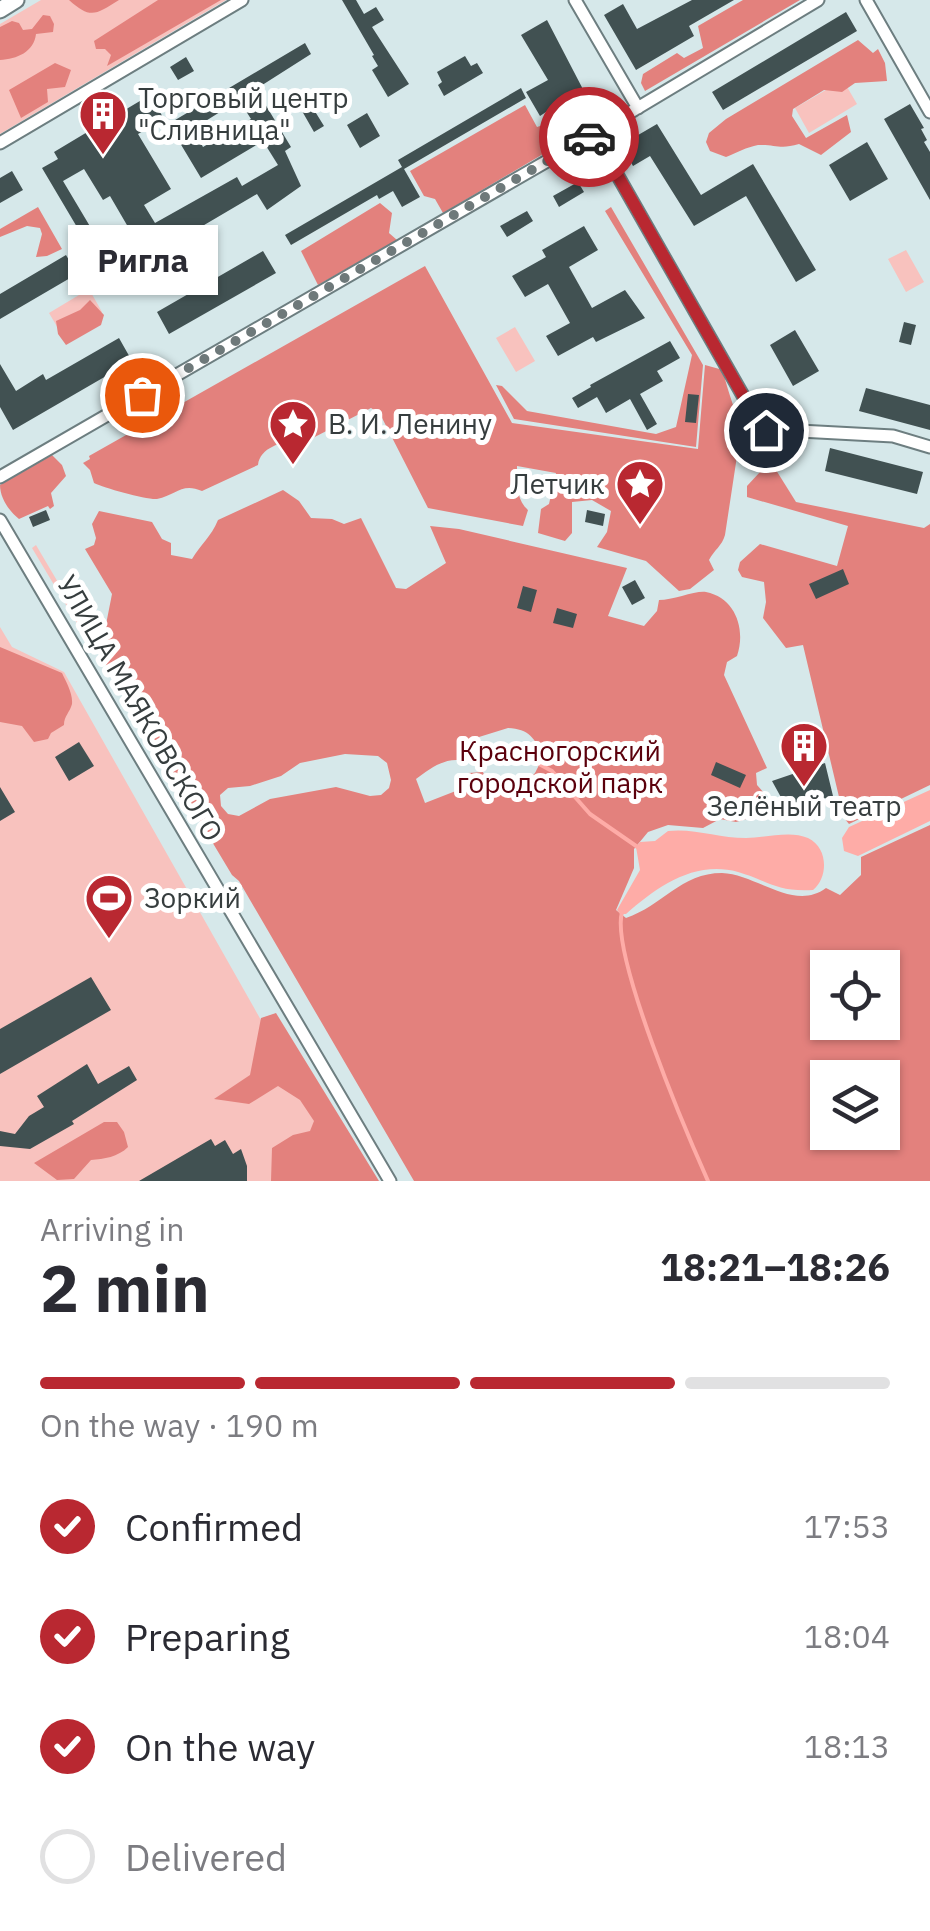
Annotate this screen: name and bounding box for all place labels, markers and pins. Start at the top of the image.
place label: Торговый центр "Сливница" [138,79,349,148]
building icon: Торговый центр "Сливница" [77,88,129,156]
callout: Ригла [67,225,217,295]
pin [100,353,185,438]
pin [724,388,809,473]
place icon: В. И. Ленину [267,398,319,466]
place label: В. И. Ленину [328,405,492,442]
place icon: Летчик [614,458,666,526]
place label: Летчик [510,465,605,502]
building icon: Зелёный театр [778,720,830,788]
place label: Зелёный театр [706,787,902,824]
sports icon: Зоркий [83,872,135,940]
place label: Зоркий [144,879,241,916]

